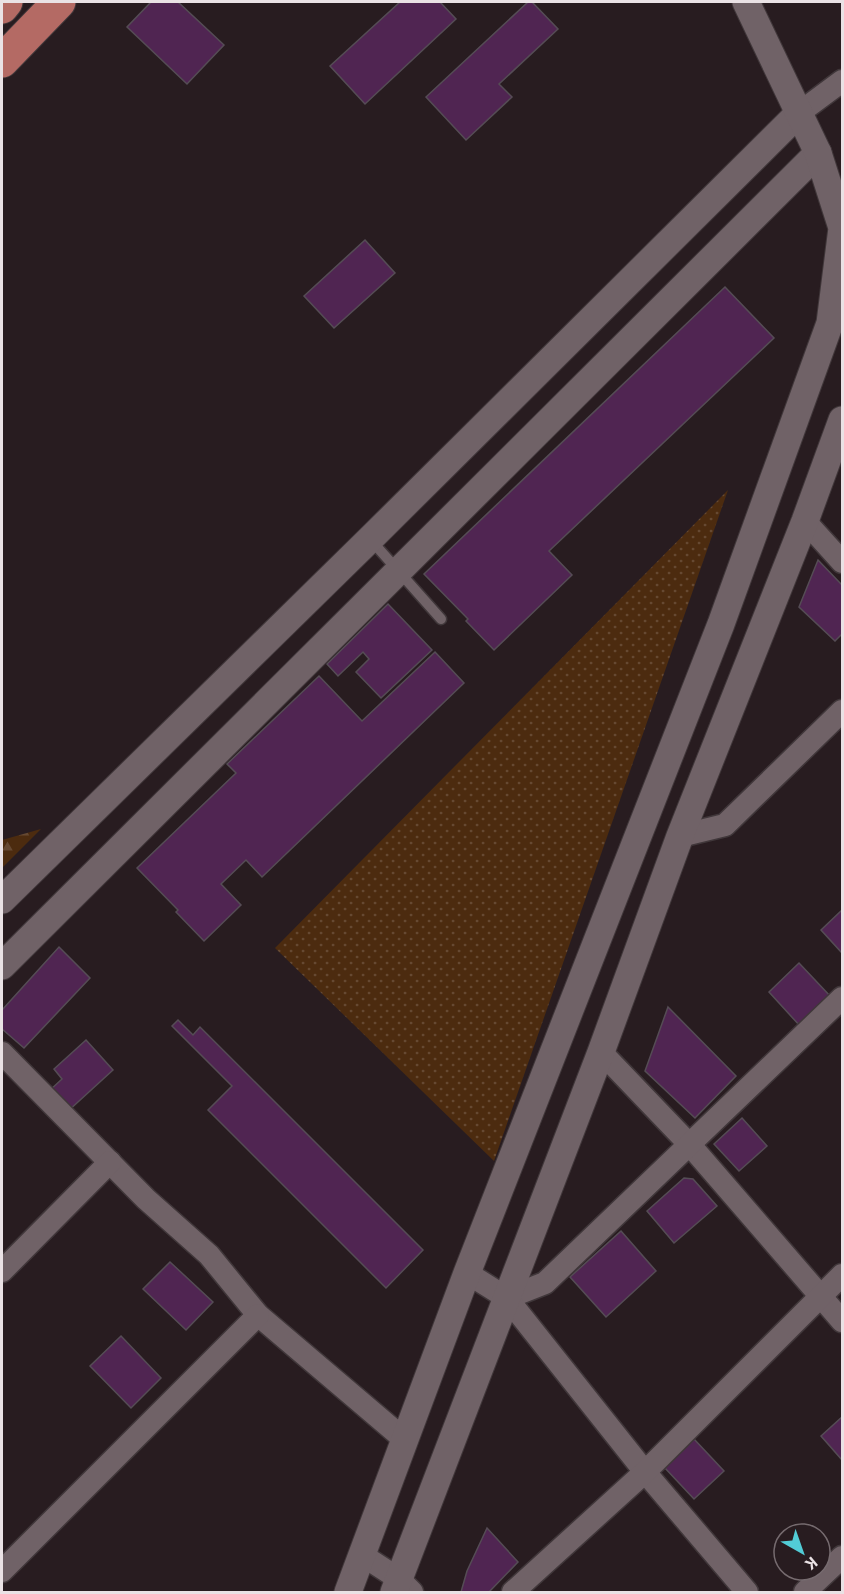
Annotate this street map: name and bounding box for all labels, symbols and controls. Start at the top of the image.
north arrow [772,1522,832,1582]
text: K [801,1553,822,1575]

